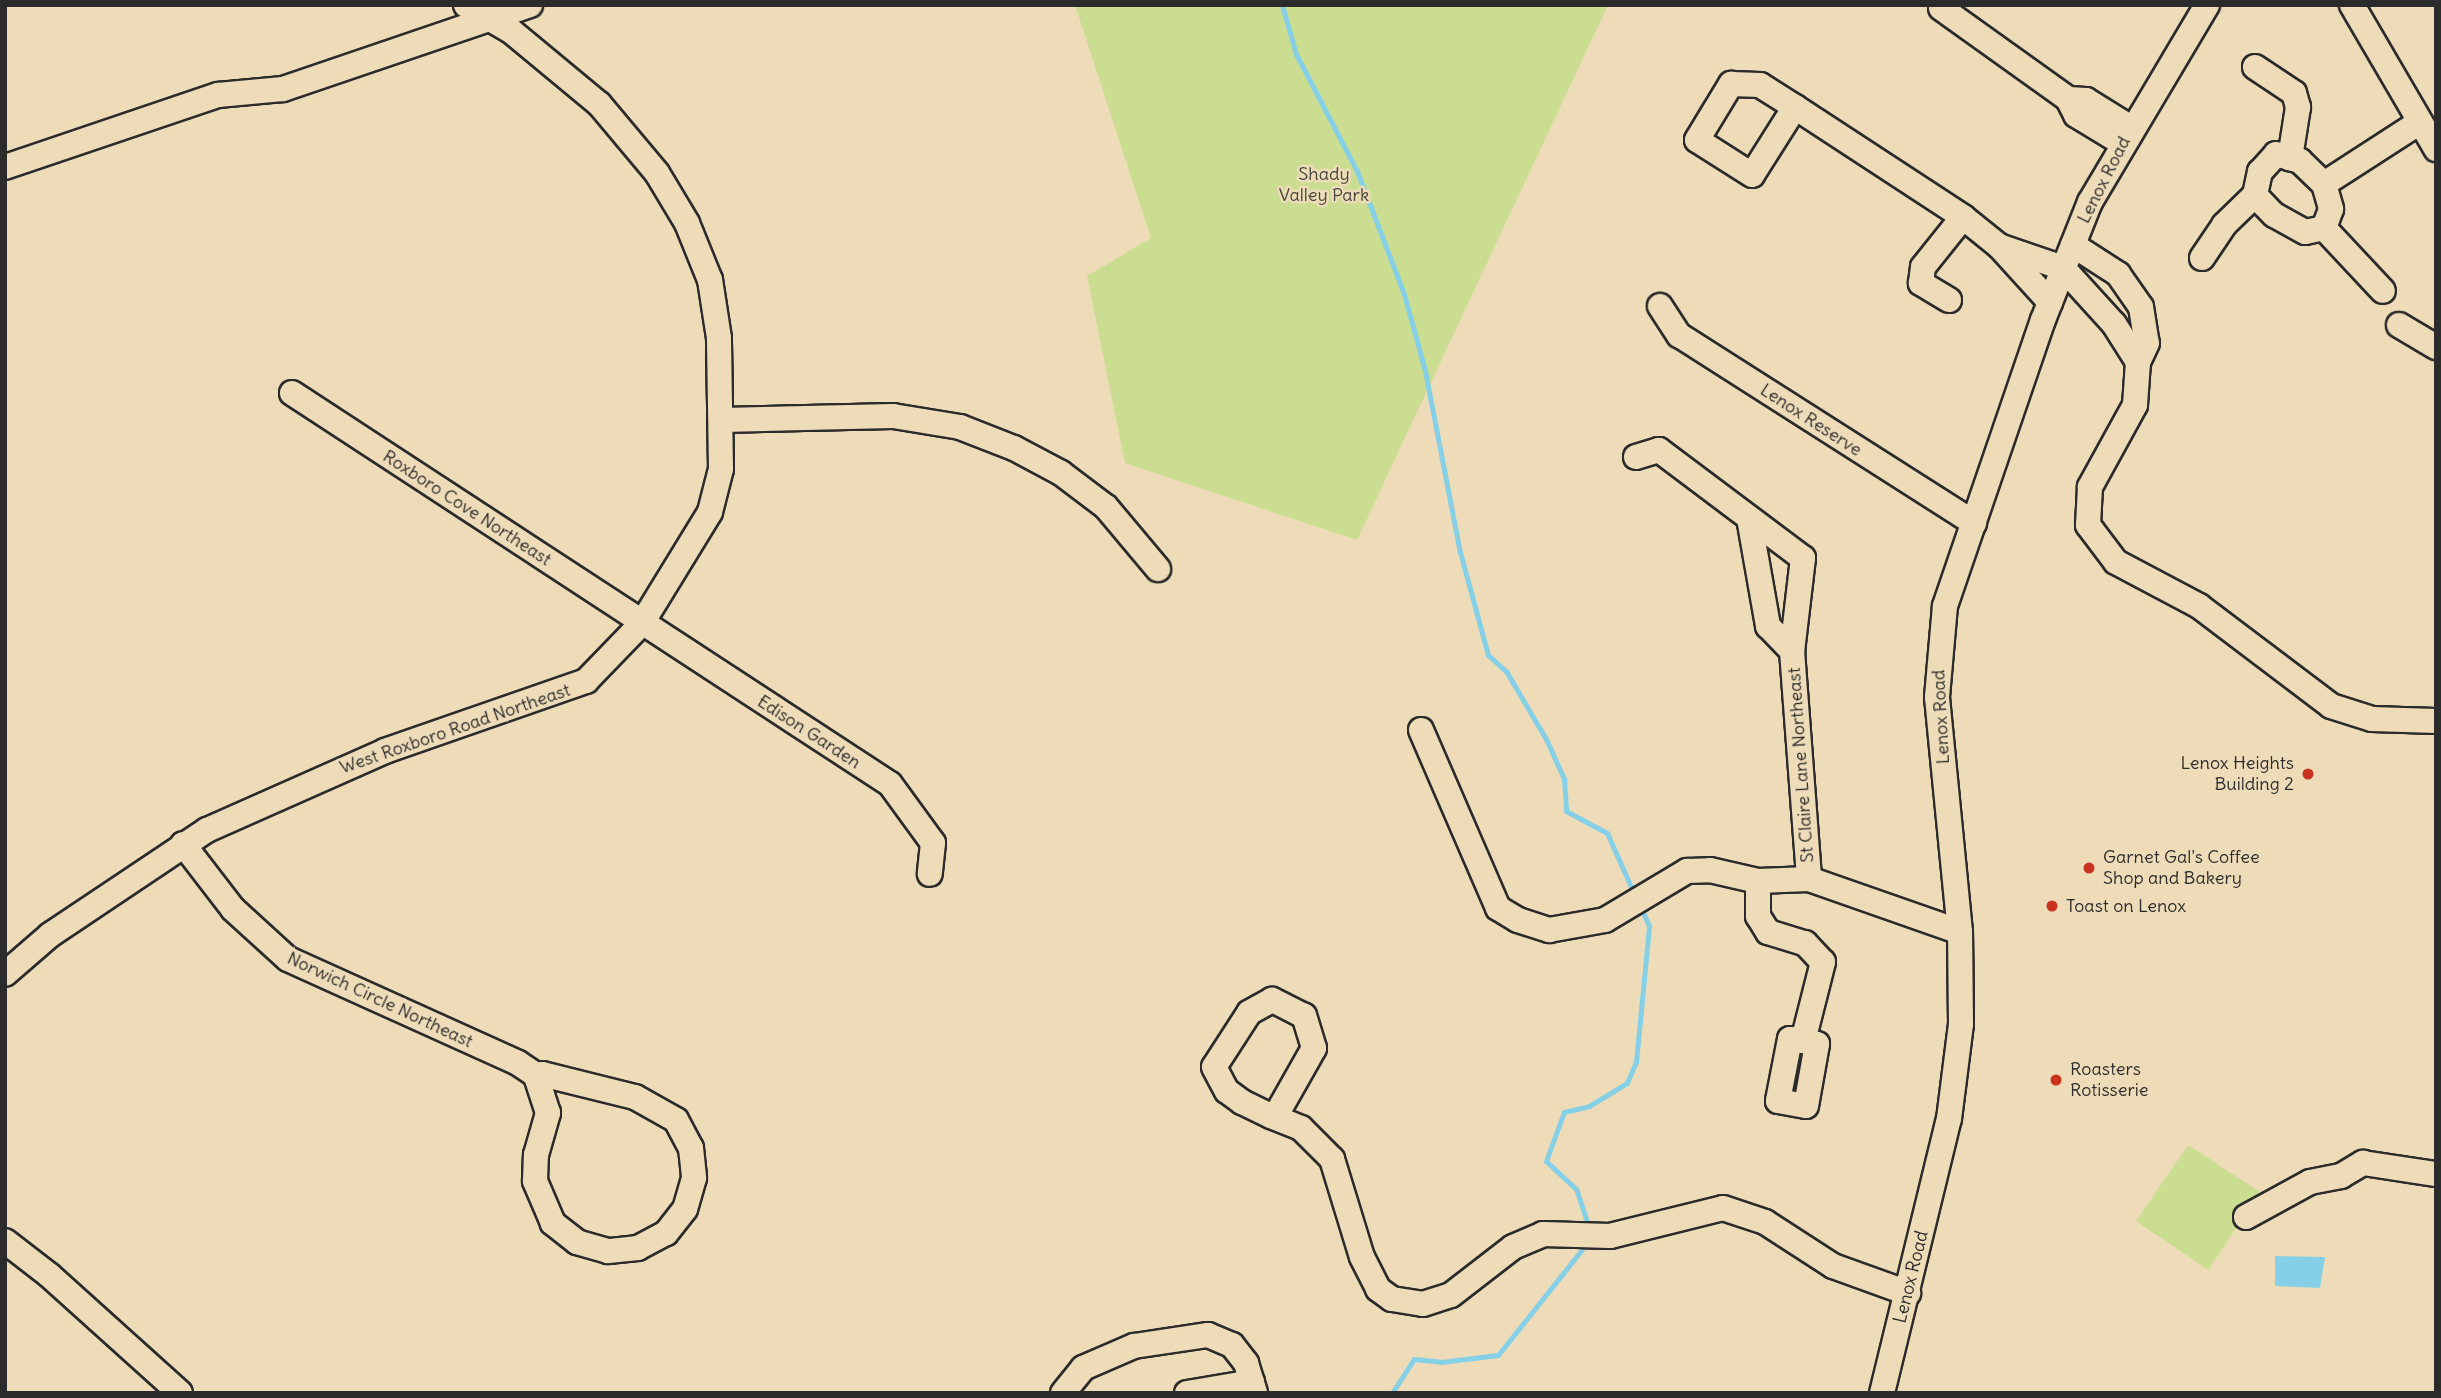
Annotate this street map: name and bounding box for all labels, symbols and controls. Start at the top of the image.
street label: Lenox Road [2073,133,2135,227]
park label: Shady Valley Park [1279,164,1369,206]
street label: Lenox Reserve [1756,379,1866,461]
street label: Roxboro Cove Northeast [379,445,555,571]
street label: St Claire Lane Northeast [1783,667,1819,863]
street label: Lenox Road [1928,669,1954,765]
street label: West Roxboro Road Northeast [337,679,573,779]
street label: Edison Garden [753,691,865,773]
place label: Lenox Heights Building 2 [2181,753,2294,796]
marker: Lenox Heights Building 2 [2300,766,2316,782]
place label: Garnet Gal's Coffee Shop and Bakery [2103,847,2260,890]
marker: Garnet Gal's Coffee Shop and Bakery [2081,860,2097,876]
place label: Toast on Lenox [2066,895,2186,917]
marker: Toast on Lenox [2044,898,2060,914]
street label: Norwich Circle Northeast [284,947,476,1053]
place label: Roasters Rotisserie [2070,1059,2149,1102]
marker: Roasters Rotisserie [2048,1072,2064,1088]
street label: Lenox Road [1889,1229,1933,1325]

